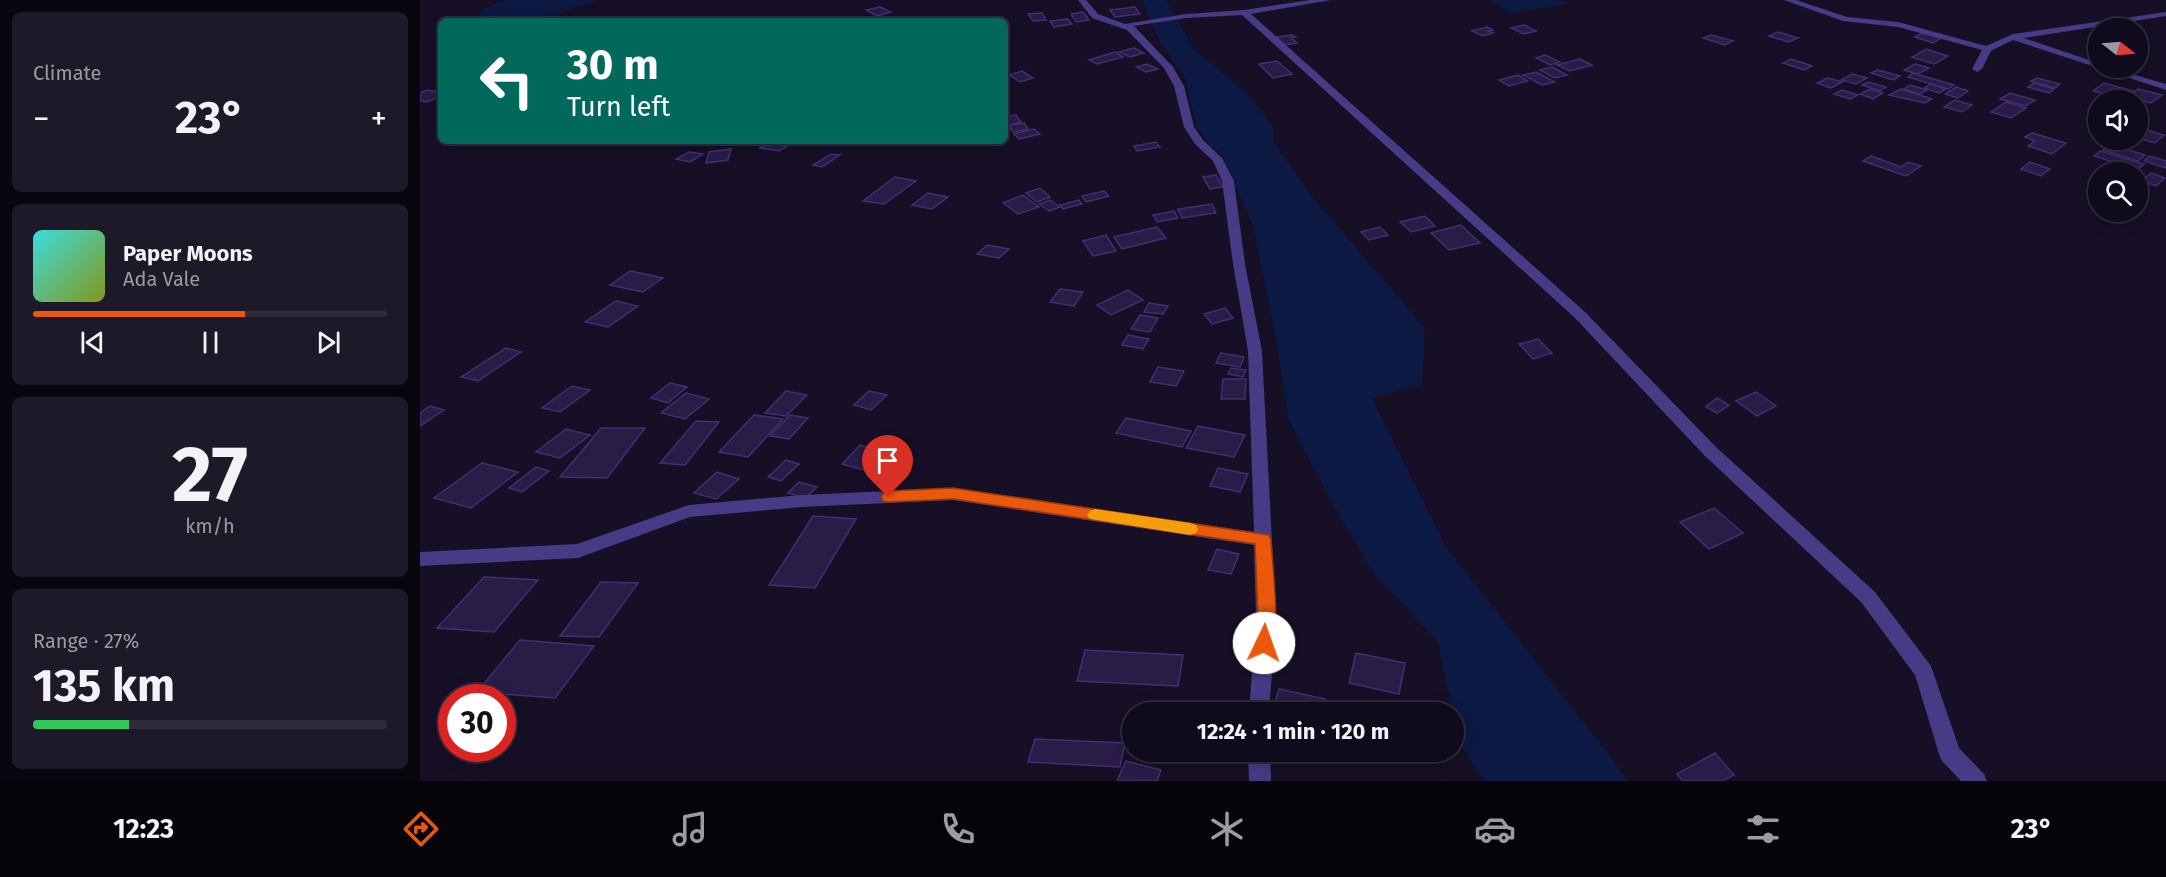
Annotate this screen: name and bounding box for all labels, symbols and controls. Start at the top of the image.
north arrow [2088,18,2148,78]
map controls [2088,18,2148,222]
text: 30 m [567,40,659,90]
icon: left [468,42,546,120]
text: Climate [33,61,101,85]
button: sound [2088,90,2148,150]
text: 23° [175,91,245,145]
text: Turn left [567,91,670,123]
text: − [33,99,50,139]
text: + [371,99,387,139]
button: search [2088,162,2148,222]
text: Paper Moons [123,240,253,267]
text: Ada Vale [123,267,200,291]
icon: previous [76,326,109,359]
icon: pause [194,326,227,359]
icon: next [312,326,345,359]
text: 27 [172,428,248,522]
pin [862,435,913,497]
icon: arrive [871,444,904,477]
text: km/h [185,514,235,538]
position arrow [1232,611,1296,675]
text: Range · 27% [33,629,139,653]
text: 135 km [33,659,175,713]
speed limit sign: 30 [438,684,516,762]
text: 12:24 · 1 min · 120 m [1197,718,1389,745]
icon: directions [400,808,442,850]
icon: music [669,808,711,850]
icon: phone [937,808,979,850]
icon: climate [1206,808,1248,850]
icon: car [1474,808,1516,850]
icon: filters [1742,808,1784,850]
text: 12:23 [113,813,174,845]
text: 23° [2011,813,2053,845]

